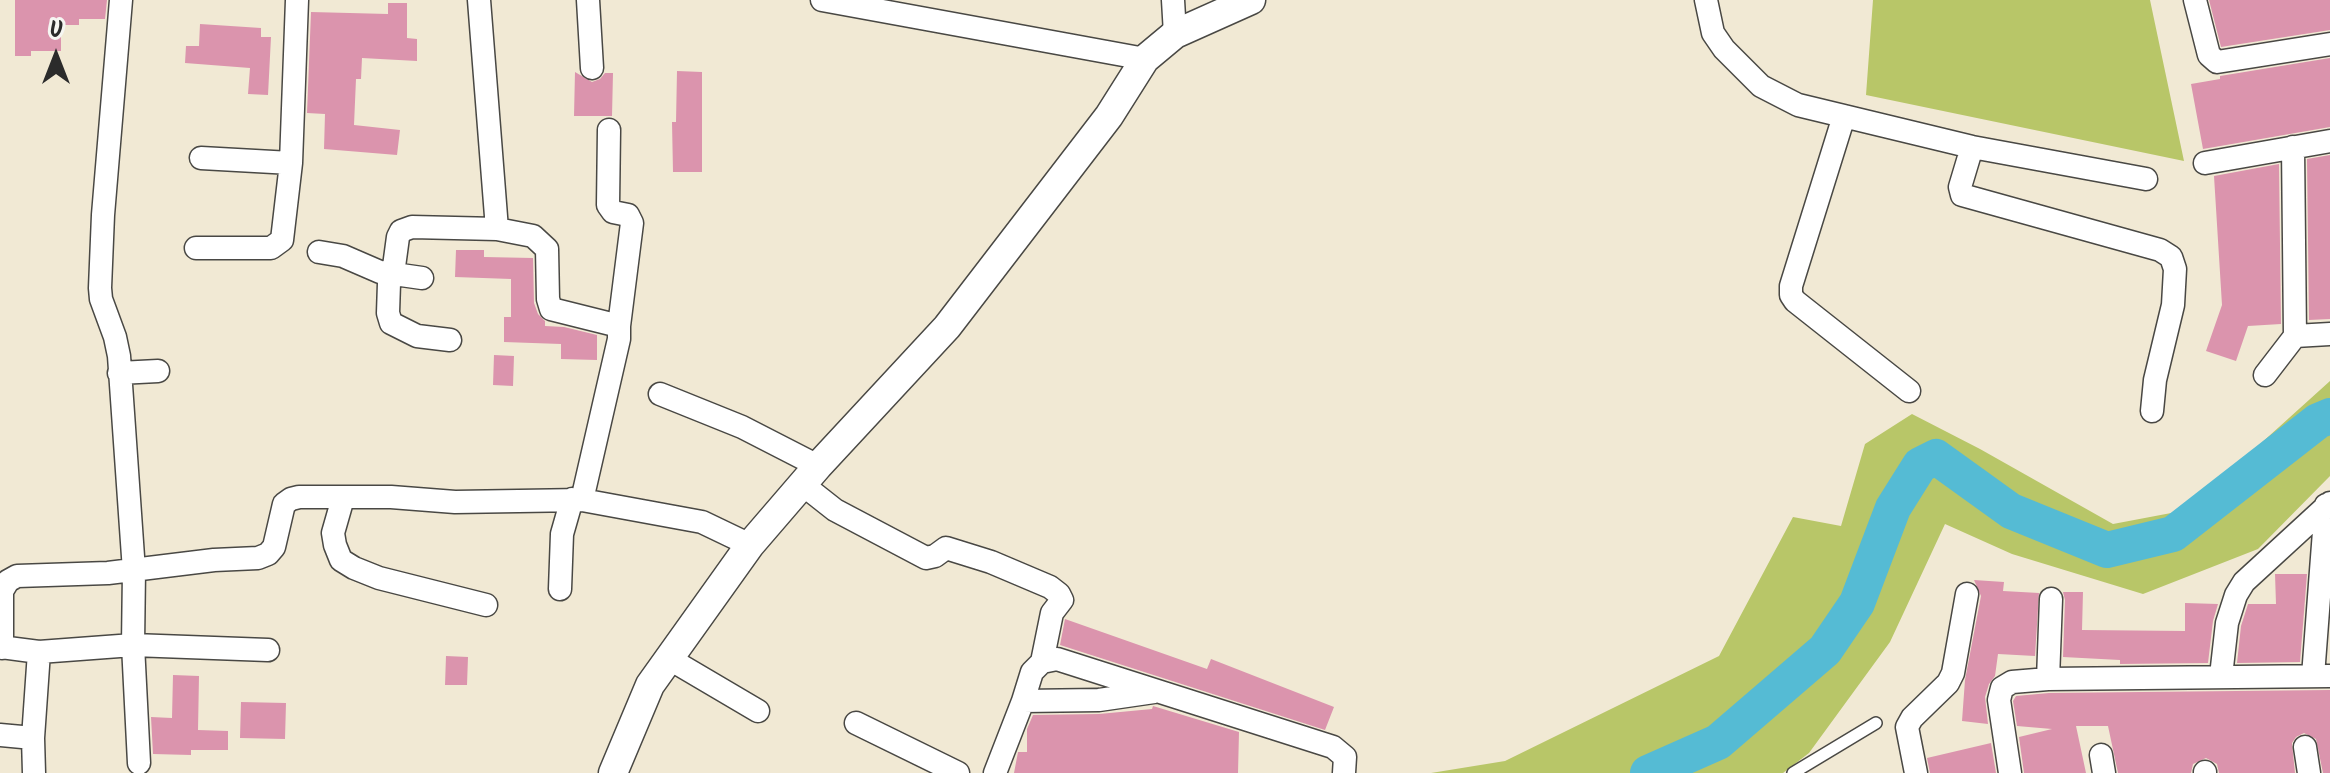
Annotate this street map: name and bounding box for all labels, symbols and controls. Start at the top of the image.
text: U [49,14,63,49]
north arrow [16,16,96,96]

